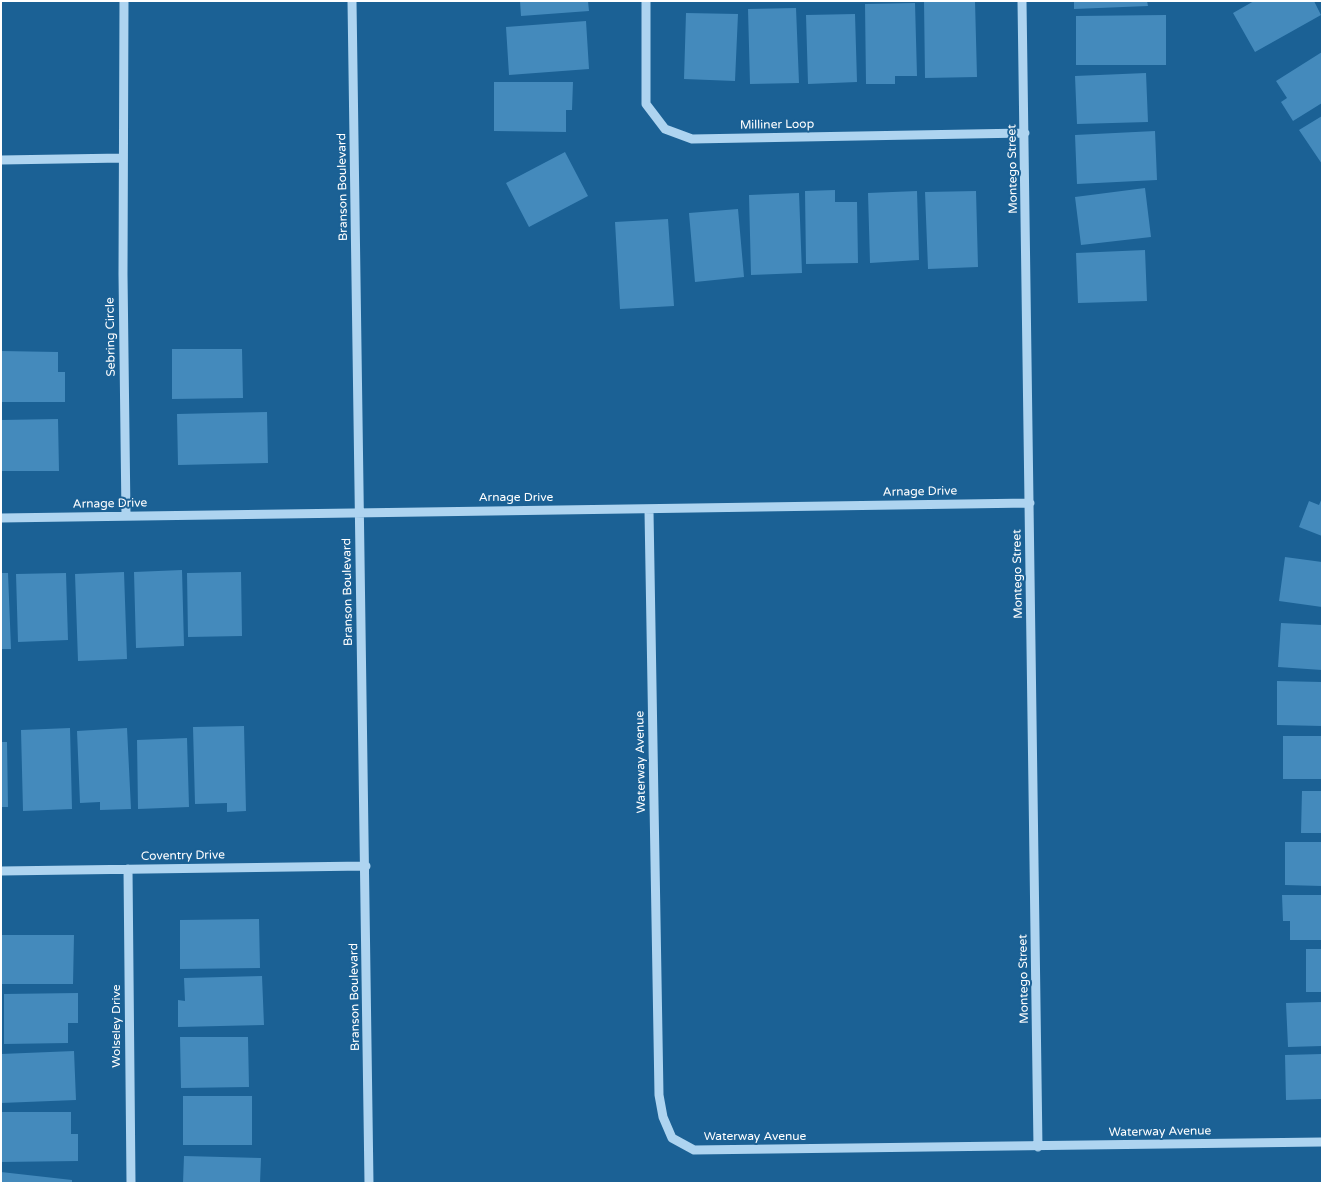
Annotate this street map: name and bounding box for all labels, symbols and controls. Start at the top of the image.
street label: Milliner Loop [740,117,814,133]
street label: Montego Street [1005,124,1021,214]
street label: Branson Boulevard [335,133,351,241]
street label: Sebring Circle [103,297,119,377]
street label: Arnage Drive [883,484,957,500]
street label: Arnage Drive [479,491,553,505]
street label: Arnage Drive [73,496,147,512]
street label: Montego Street [1010,529,1026,619]
street label: Branson Boulevard [340,538,356,646]
street label: Waterway Avenue [633,711,649,813]
street label: Coventry Drive [141,848,225,864]
street label: Montego Street [1016,934,1032,1024]
street label: Branson Boulevard [347,943,363,1051]
street label: Wolseley Drive [110,984,124,1068]
street label: Waterway Avenue [1109,1124,1211,1140]
street label: Waterway Avenue [704,1130,806,1144]

